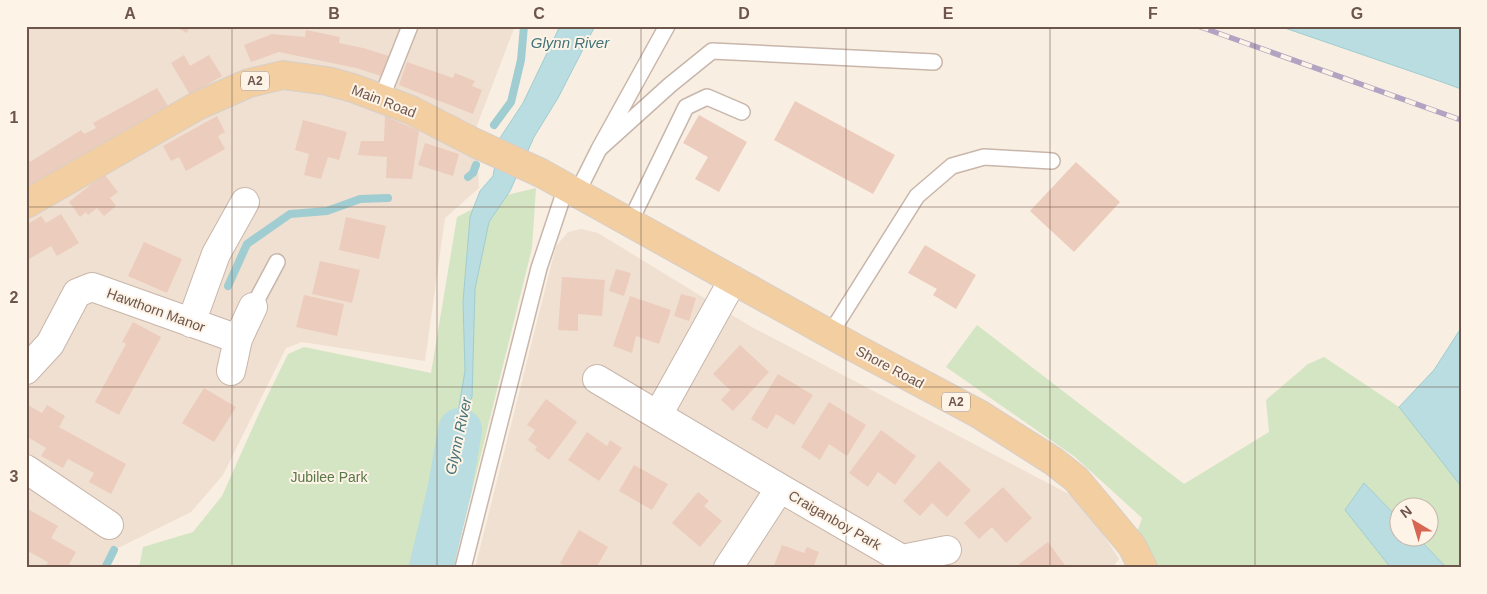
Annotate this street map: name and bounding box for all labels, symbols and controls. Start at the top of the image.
text: A [124,5,136,22]
text: B [328,5,340,22]
text: C [533,5,545,22]
text: D [738,5,750,22]
text: E [943,5,954,22]
text: F [1148,5,1158,22]
text: G [1351,5,1363,22]
water label: Glynn River [531,34,610,51]
road number: A2 [241,72,269,90]
street label: Main Road [350,81,418,121]
text: 1 [10,109,19,126]
street label: Hawthorn Manor [105,285,208,335]
text: 2 [10,289,19,306]
street label: Shore Road [853,342,927,392]
road number: A2 [942,392,970,412]
water label: Glynn River [442,395,475,476]
text: 3 [10,468,19,485]
park label: Jubilee Park [290,469,369,485]
street label: Craiganboy Park [786,487,885,553]
north arrow [1390,496,1440,546]
text: N [1397,502,1415,521]

